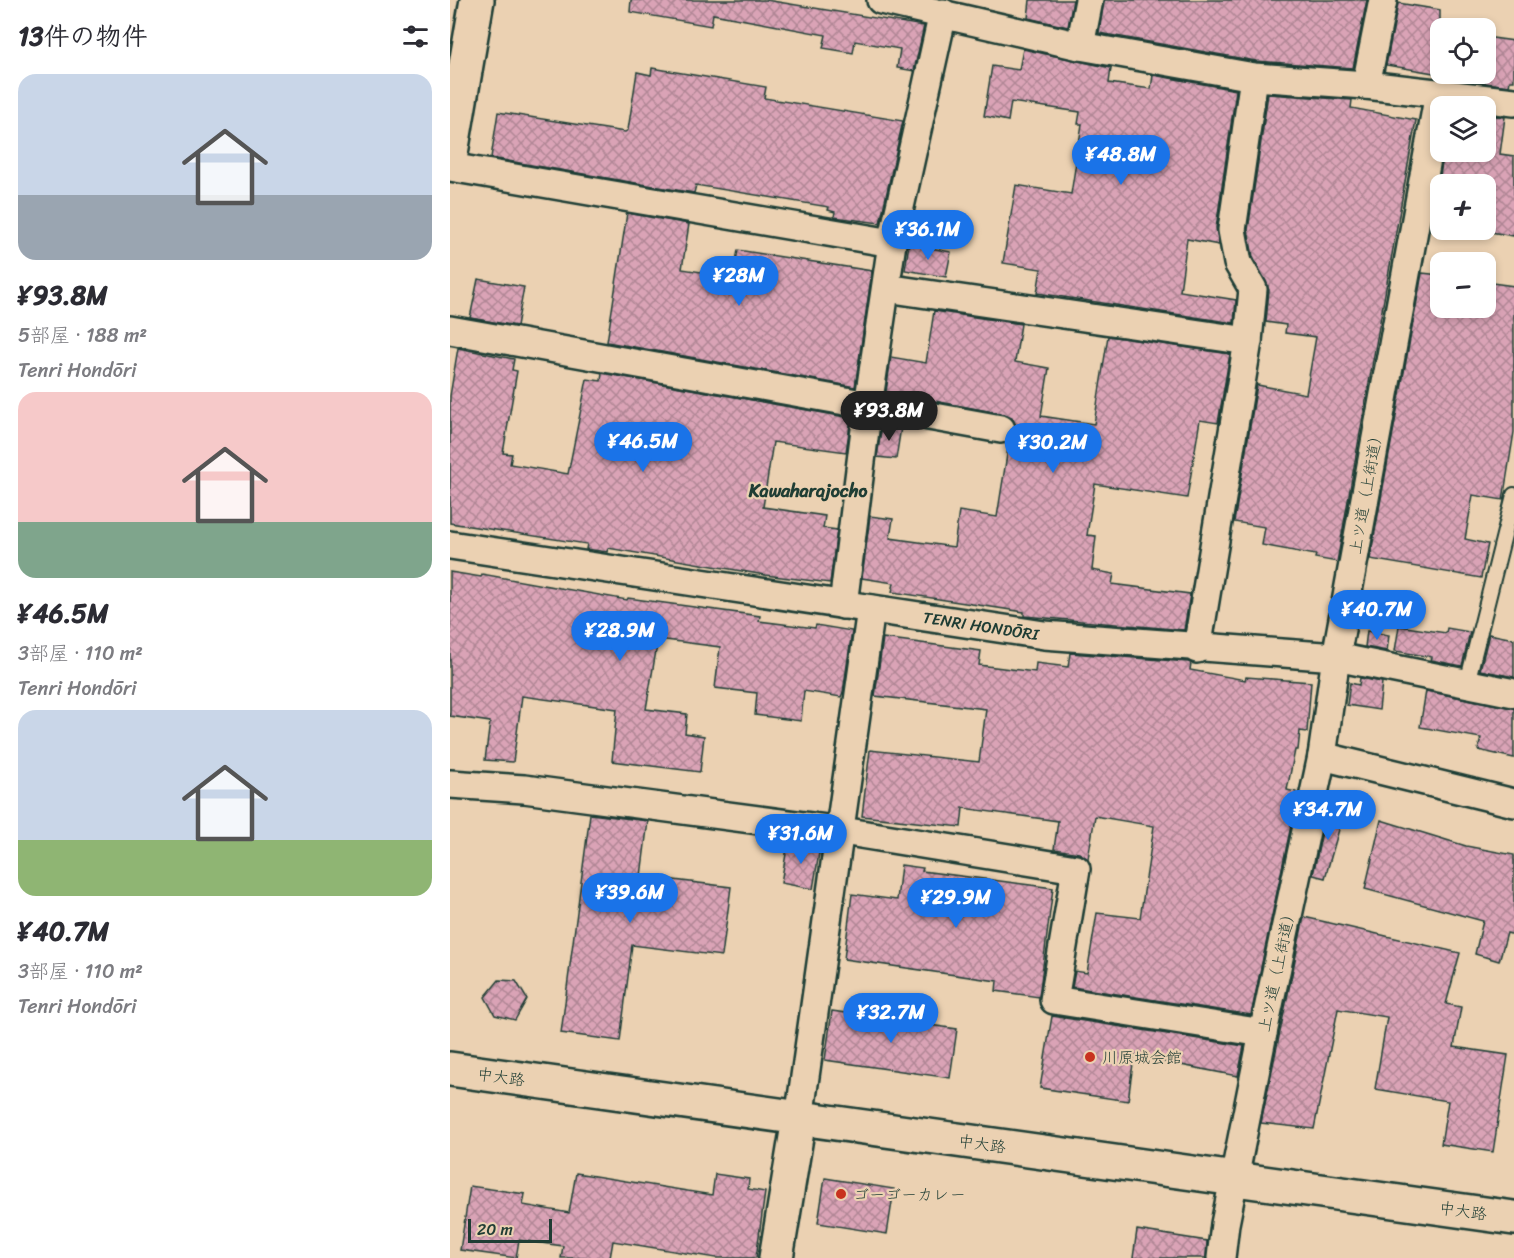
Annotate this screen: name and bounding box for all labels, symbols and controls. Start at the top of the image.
text: 13件の物件 [18,13,147,59]
map controls [1430,18,1496,318]
button: locate [1430,18,1496,84]
icon: filters [399,20,432,53]
button: layers [1430,96,1496,162]
icon: home [171,113,279,221]
pin: ¥48.8M [1072,135,1170,186]
text: ¥48.8M [1086,137,1156,172]
button: + [1430,174,1496,240]
pin: ¥36.1M [879,210,977,261]
text: ¥36.1M [896,212,960,247]
button: − [1430,252,1496,318]
pin: ¥28M [703,256,775,307]
text: ¥28M [713,258,765,293]
text: ¥93.8M [18,272,107,318]
text: 5部屋 · 188 m² [18,318,147,353]
text: Tenri Hondōri [18,353,137,388]
pin: ¥93.8M [840,391,938,442]
text: ¥93.8M [855,393,923,428]
pin: ¥46.5M [594,422,692,473]
pin: ¥30.2M [1004,423,1102,474]
text: ¥46.5M [608,424,678,459]
text: ¥30.2M [1019,425,1087,460]
street label: 上ツ道（上街道） [1341,425,1391,557]
icon: home [171,431,279,539]
district label: Kawaharajocho [748,475,867,507]
text: ¥46.5M [18,590,108,636]
pin: ¥40.7M [1328,590,1426,641]
text: ¥40.7M [1342,592,1412,627]
street label: TENRI HONDŌRI [921,602,1042,649]
pin: ¥28.9M [571,611,669,662]
text: ¥28.9M [585,613,655,648]
text: 3部屋 · 110 m² [18,636,143,671]
text: Tenri Hondōri [18,671,137,706]
icon: home [171,749,279,857]
pin: ¥34.7M [1279,790,1377,841]
text: ¥34.7M [1294,792,1362,827]
pin: ¥31.6M [752,814,850,865]
text: ¥31.6M [769,816,833,851]
pin: ¥39.6M [581,873,679,924]
text: ¥39.6M [596,875,664,910]
pin: ¥29.9M [907,878,1005,929]
text: ¥29.9M [921,880,991,915]
street label: 上ツ道（上街道） [1250,903,1304,1035]
text: ¥40.7M [18,908,109,954]
text: 3部屋 · 110 m² [18,954,143,989]
text: Tenri Hondōri [18,989,137,1024]
pin: ¥32.7M [842,993,940,1044]
text: ¥32.7M [857,995,925,1030]
place label: 川原城会館 [1102,1043,1182,1072]
marker: 川原城会館 [1083,1050,1097,1064]
street label: 中大路 [475,1059,527,1095]
street label: 中大路 [956,1126,1008,1162]
place label: ゴーゴーカレー [853,1180,966,1209]
marker: ゴーゴーカレー [834,1187,848,1201]
street label: 中大路 [1437,1193,1489,1229]
text: 20 m [477,1215,513,1244]
scale bar [468,1216,552,1244]

